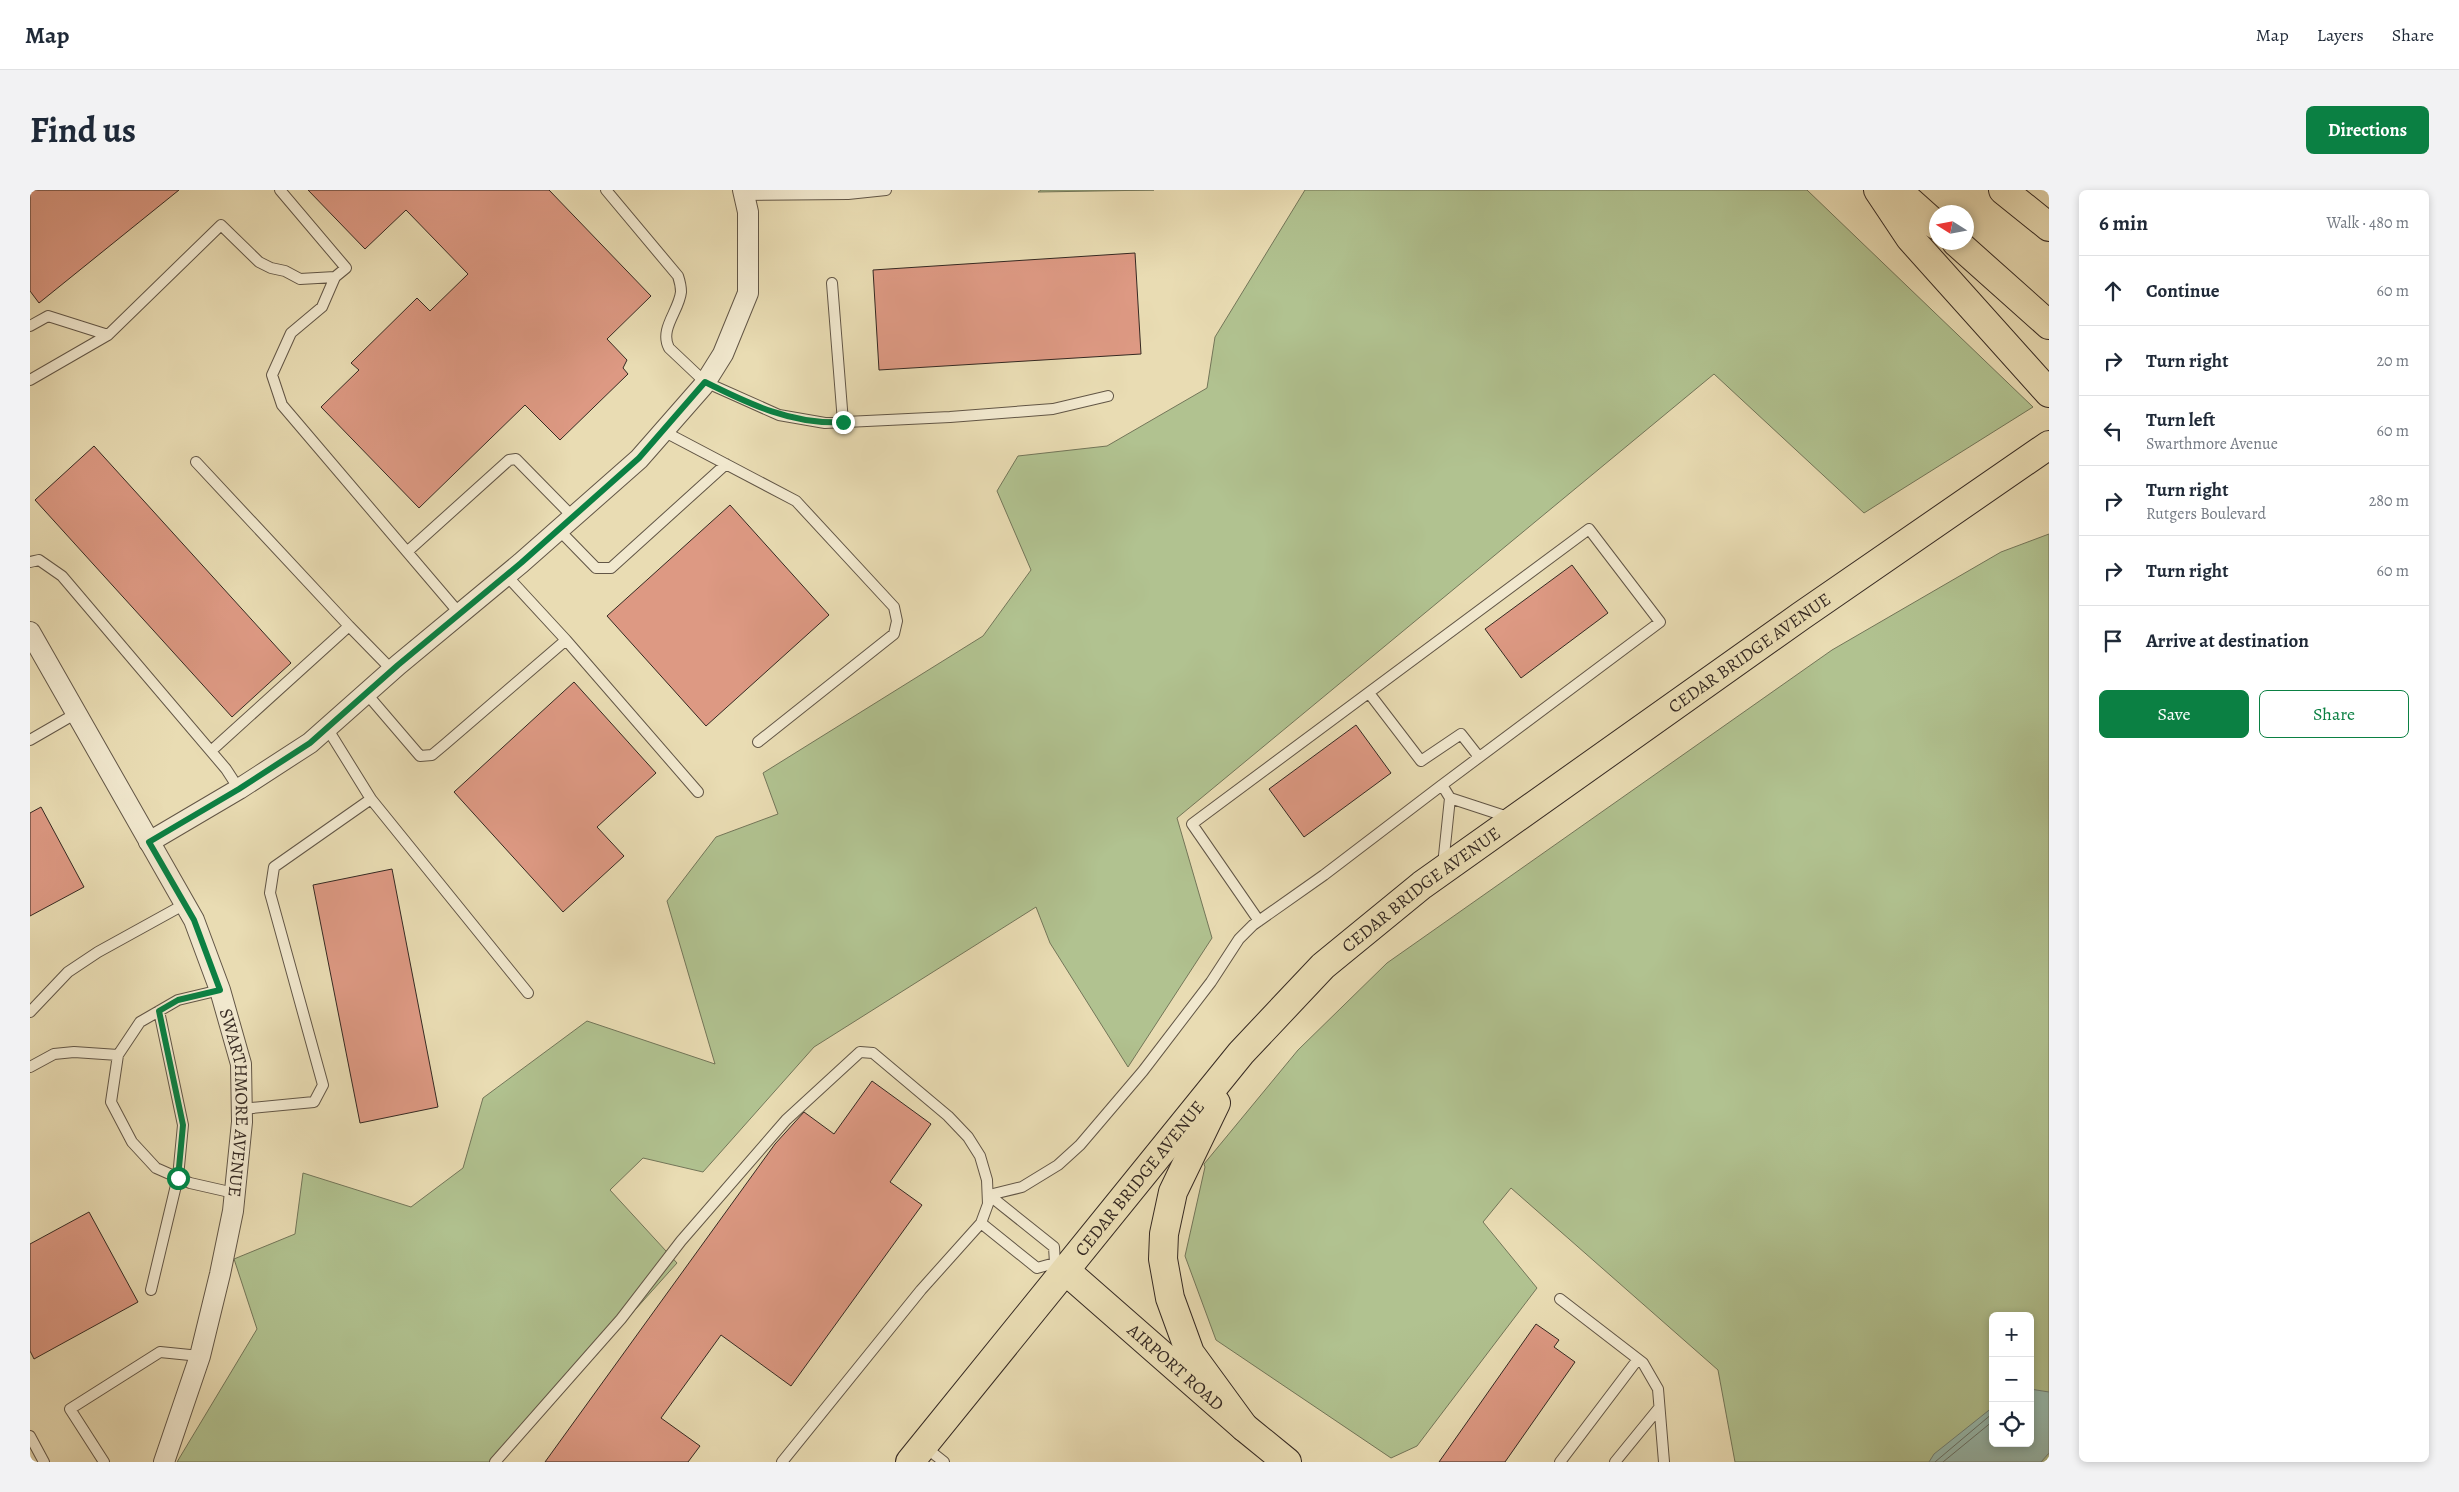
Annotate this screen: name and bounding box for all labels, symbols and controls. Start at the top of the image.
text: Map [25,19,69,51]
text: Map [2256,23,2289,47]
text: Layers [2317,23,2364,47]
text: Share [2392,23,2434,47]
text: Find us [30,106,136,154]
button: Directions [2306,106,2429,154]
north arrow [1929,205,1974,250]
text: 6 min [2099,209,2148,237]
text: Walk · 480 m [2327,212,2409,234]
icon: ahead [2099,277,2127,305]
text: Continue [2146,278,2220,304]
text: 60 m [2377,280,2409,302]
icon: right [2099,347,2127,375]
text: Turn right [2146,348,2228,374]
text: 20 m [2376,350,2409,372]
text: Turn left [2146,407,2215,433]
route end [832,411,855,434]
icon: left [2099,417,2127,445]
text: 60 m [2377,420,2409,442]
text: Swarthmore Avenue [2146,433,2278,455]
text: Turn right [2146,477,2228,503]
icon: right [2099,487,2127,515]
text: 280 m [2369,490,2409,512]
text: Rutgers Boulevard [2146,503,2266,525]
icon: right [2099,557,2127,585]
text: Turn right [2146,558,2228,584]
text: 60 m [2377,560,2409,582]
street label: CEDAR BRIDGE AVENUE [1663,587,1835,719]
icon: arrive [2099,627,2127,655]
text: Arrive at destination [2146,628,2309,654]
button: Save [2099,690,2249,738]
button: Share [2259,690,2409,738]
street label: CEDAR BRIDGE AVENUE [1337,821,1505,958]
street label: SWARTHMORE AVENUE [214,1006,254,1198]
street label: CEDAR BRIDGE AVENUE [1069,1095,1210,1261]
route start [167,1167,190,1190]
map controls [1989,1312,2034,1447]
button: + [1989,1312,2034,1357]
street label: AIRPORT ROAD [1122,1318,1229,1416]
button: − [1989,1357,2034,1402]
button: locate [1989,1402,2034,1447]

